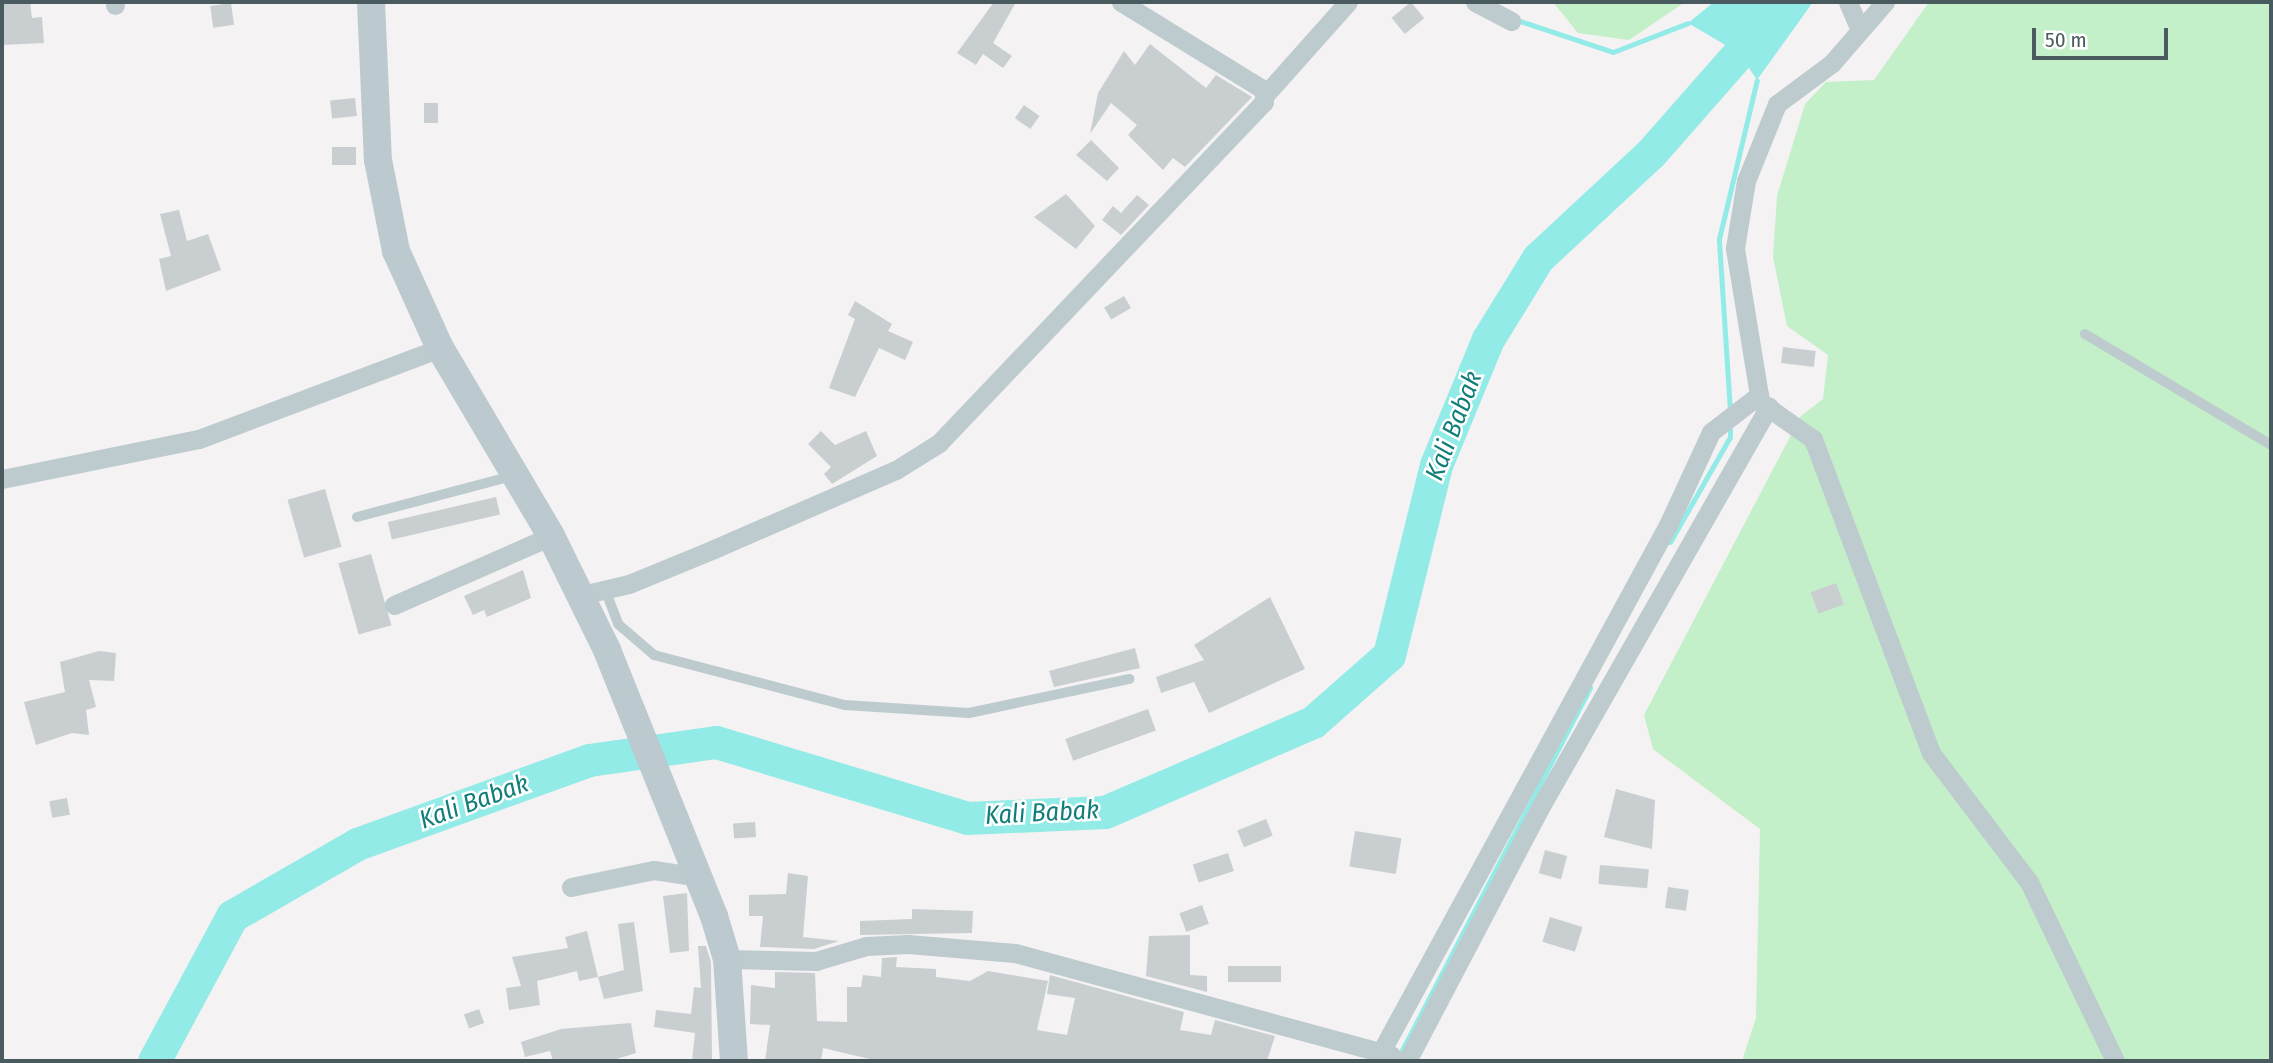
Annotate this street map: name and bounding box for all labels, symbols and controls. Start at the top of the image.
scale bar [2035,14,2172,58]
text: 50 m [2045,27,2087,53]
water label: Kali Babak [1419,367,1489,485]
water label: Kali Babak [415,768,533,836]
water label: Kali Babak [984,794,1100,832]

